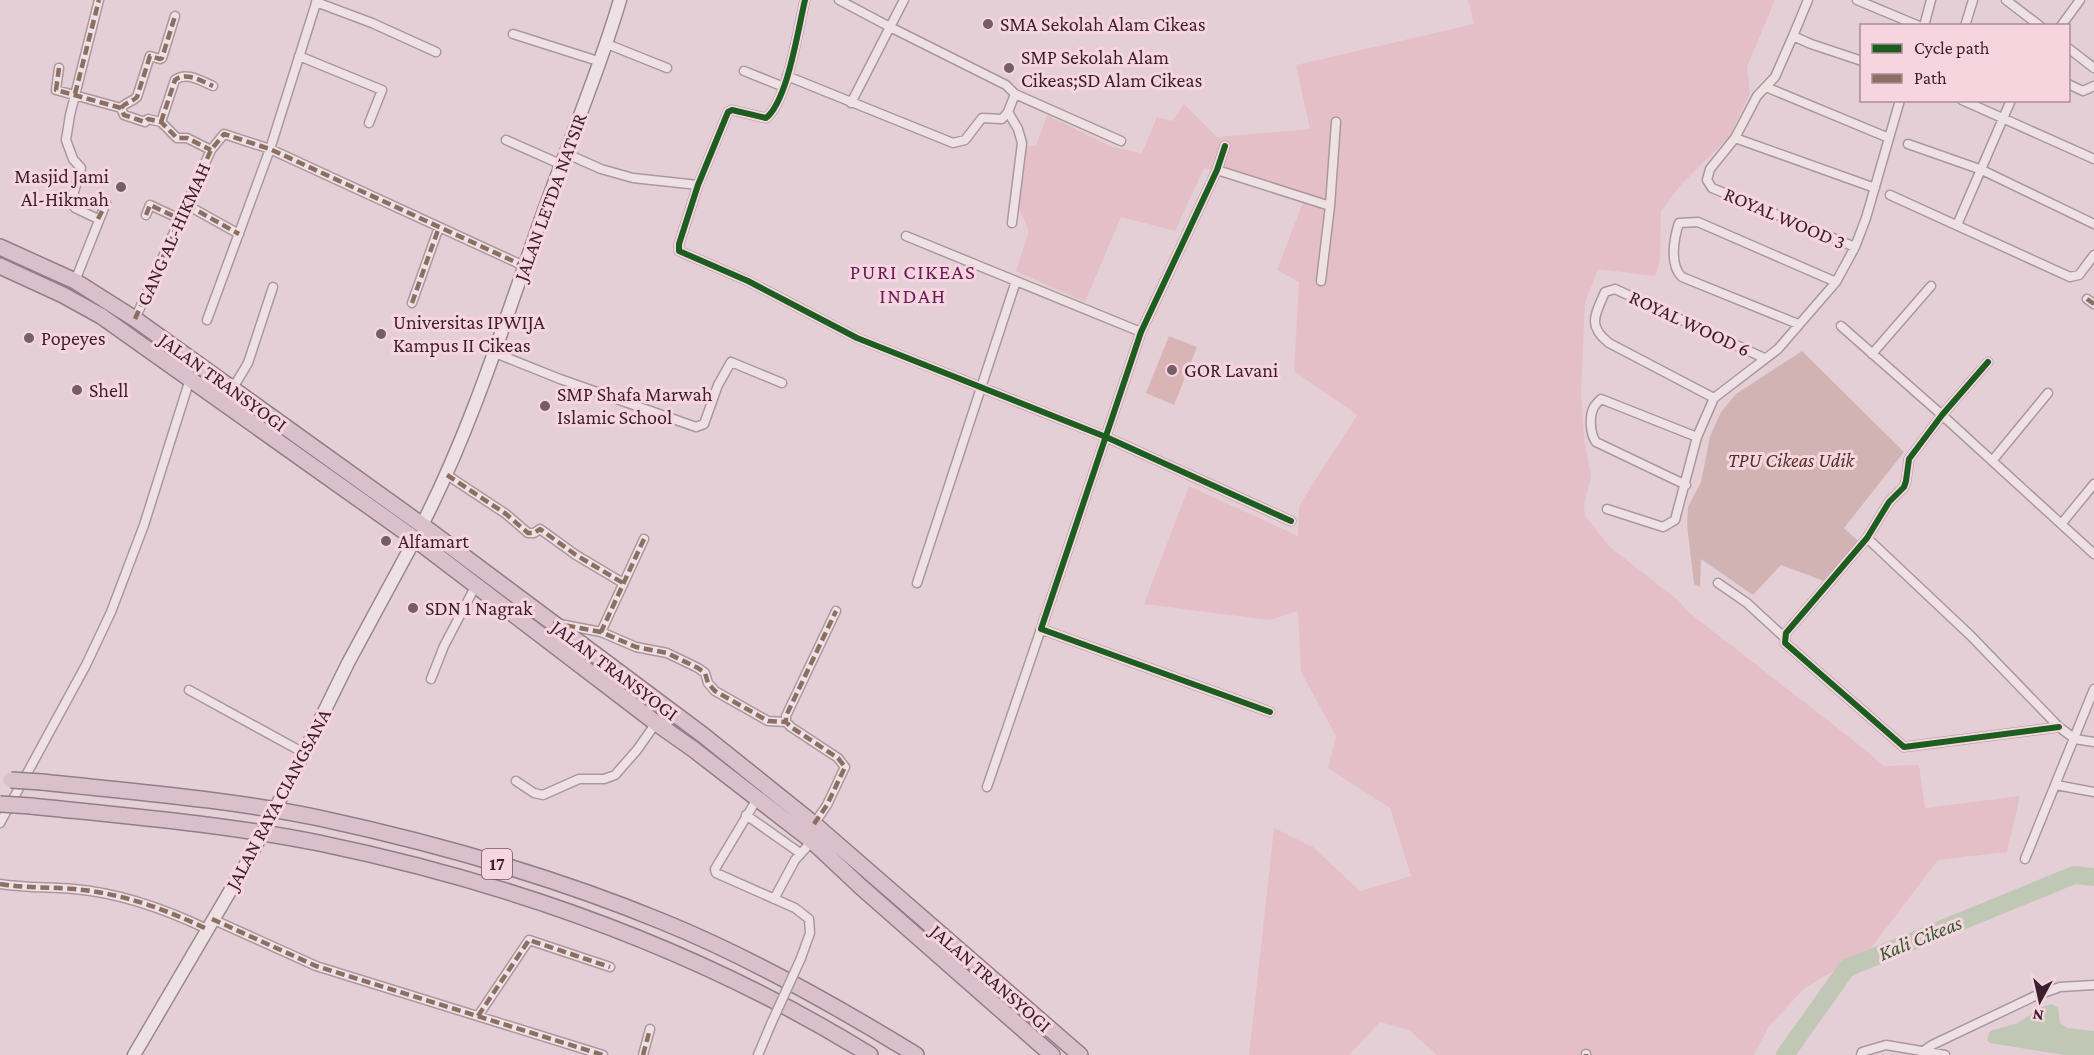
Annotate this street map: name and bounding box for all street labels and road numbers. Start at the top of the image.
street label: JALAN LETDA NATSIR [509,109,592,286]
street label: GANG AL-HIKMAH [132,159,214,309]
street label: ROYAL WOOD 3 [1721,182,1849,254]
street label: ROYAL WOOD 6 [1626,285,1754,361]
street label: JALAN TRANSYOGI [153,327,291,437]
street label: JALAN TRANSYOGI [545,614,683,726]
street label: JALAN RAYA CIANGSANA [220,704,336,895]
road number: 17 [482,849,512,879]
street label: JALAN TRANSYOGI [924,918,1056,1037]

